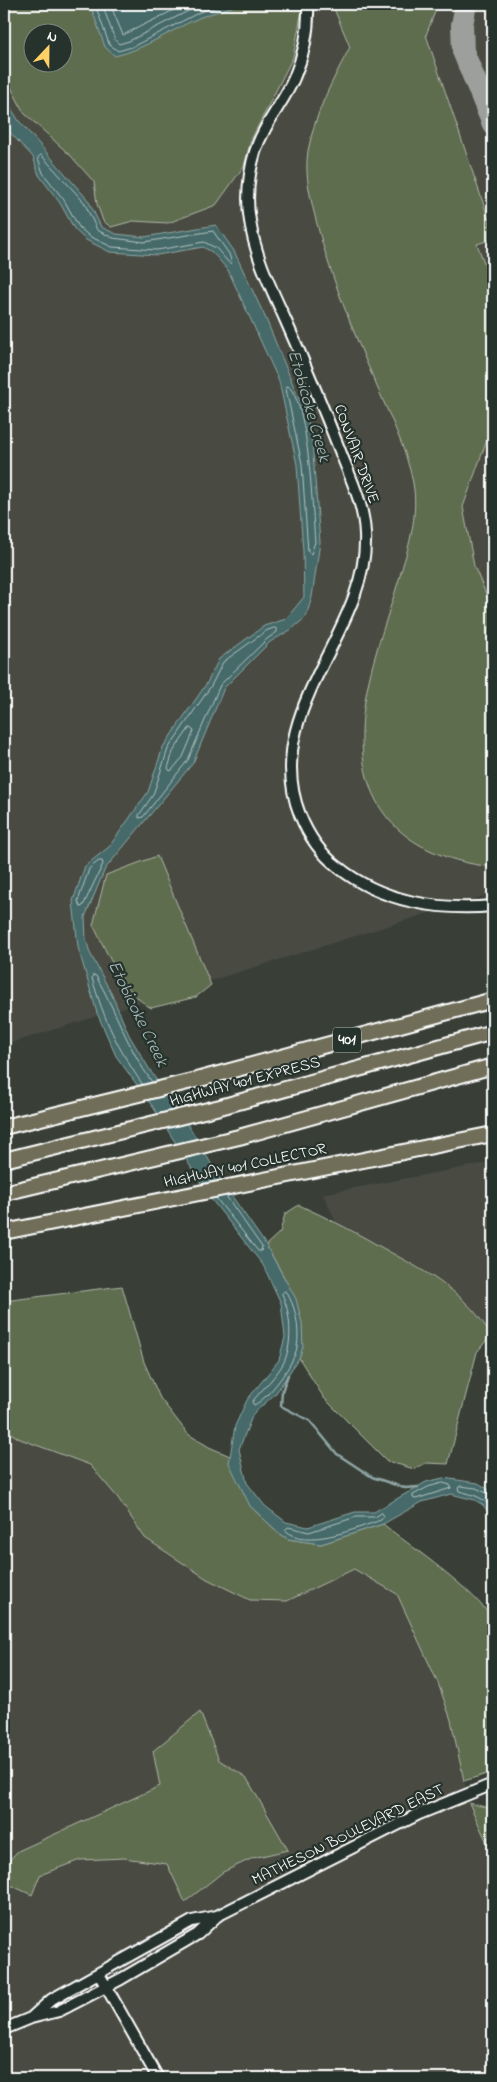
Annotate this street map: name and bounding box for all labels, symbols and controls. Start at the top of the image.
north arrow [22,22,72,72]
text: N [44,26,61,49]
water label: Etobicoke Creek [280,347,337,466]
street label: CONVAIR DRIVE [327,401,385,507]
water label: Etobicoke Creek [100,957,174,1072]
road number: 401 [333,1028,361,1052]
street label: HIGHWAY 401 EXPRESS [167,1050,323,1114]
street label: HIGHWAY 401 COLLECTOR [162,1137,328,1195]
street label: MATHESON BOULEVARD EAST [248,1778,448,1892]

